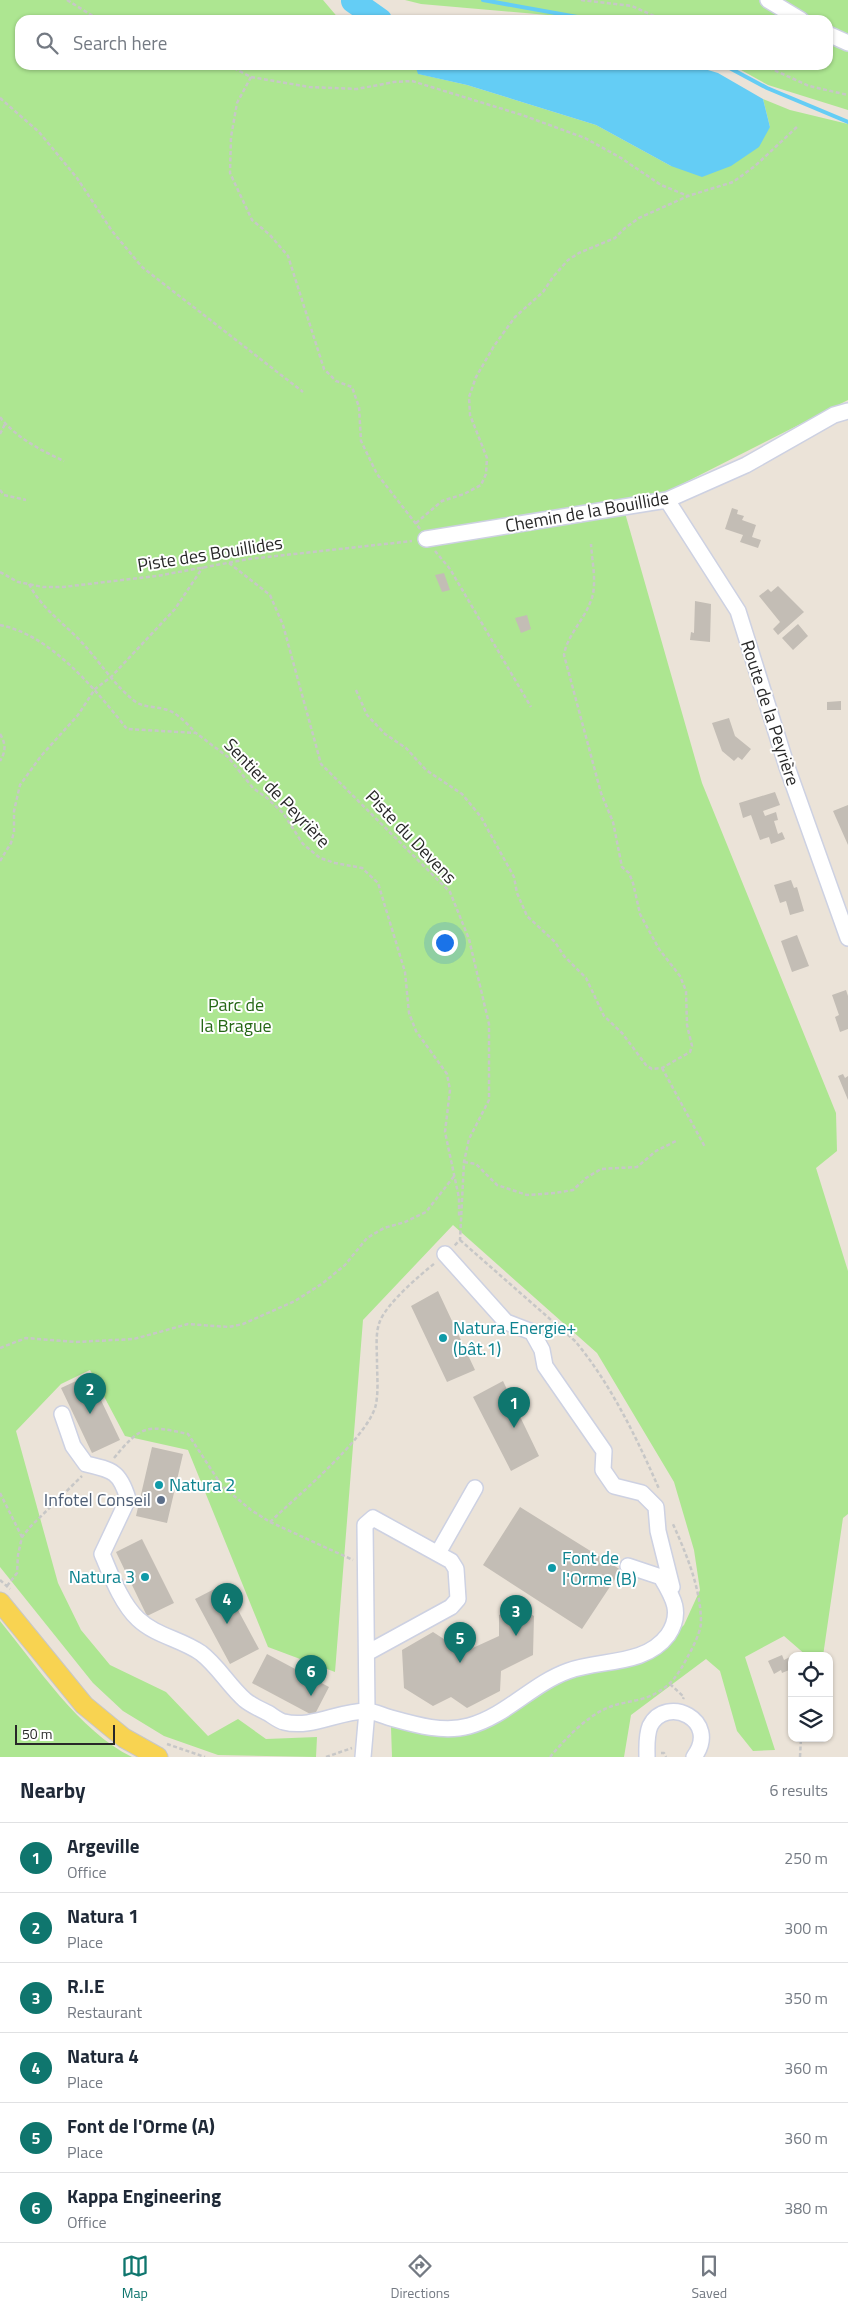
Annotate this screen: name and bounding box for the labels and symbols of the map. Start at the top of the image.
street label: Chemin de la Bouillide [503,484,671,539]
street label: Piste des Bouillides [135,529,284,578]
street label: Route de la Peyrière [734,637,807,789]
street label: Sentier de Peyrière [218,732,337,854]
street label: Piste du Devens [359,784,463,890]
your location [432,930,458,956]
park label: Parc de la Brague [200,991,272,1039]
place label: Natura Energie+ (bât.1) [453,1314,576,1362]
marker: Natura Energie+ (bât.1) [437,1332,449,1344]
pin: 2 [74,1373,106,1414]
pin: 1 [498,1387,530,1428]
place label: Natura 2 [169,1471,235,1498]
marker: Natura 2 [153,1479,165,1491]
place label: Infotel Conseil [44,1486,151,1513]
marker: Infotel Conseil [155,1494,167,1506]
place label: Font de l'Orme (B) [562,1544,637,1592]
marker: Font de l'Orme (B) [546,1562,558,1574]
place label: Natura 3 [69,1563,135,1590]
marker: Natura 3 [139,1571,151,1583]
pin: 4 [211,1583,243,1624]
pin: 3 [500,1595,532,1636]
pin: 5 [444,1622,476,1663]
pin: 6 [295,1655,327,1696]
scale bar [15,1722,115,1745]

